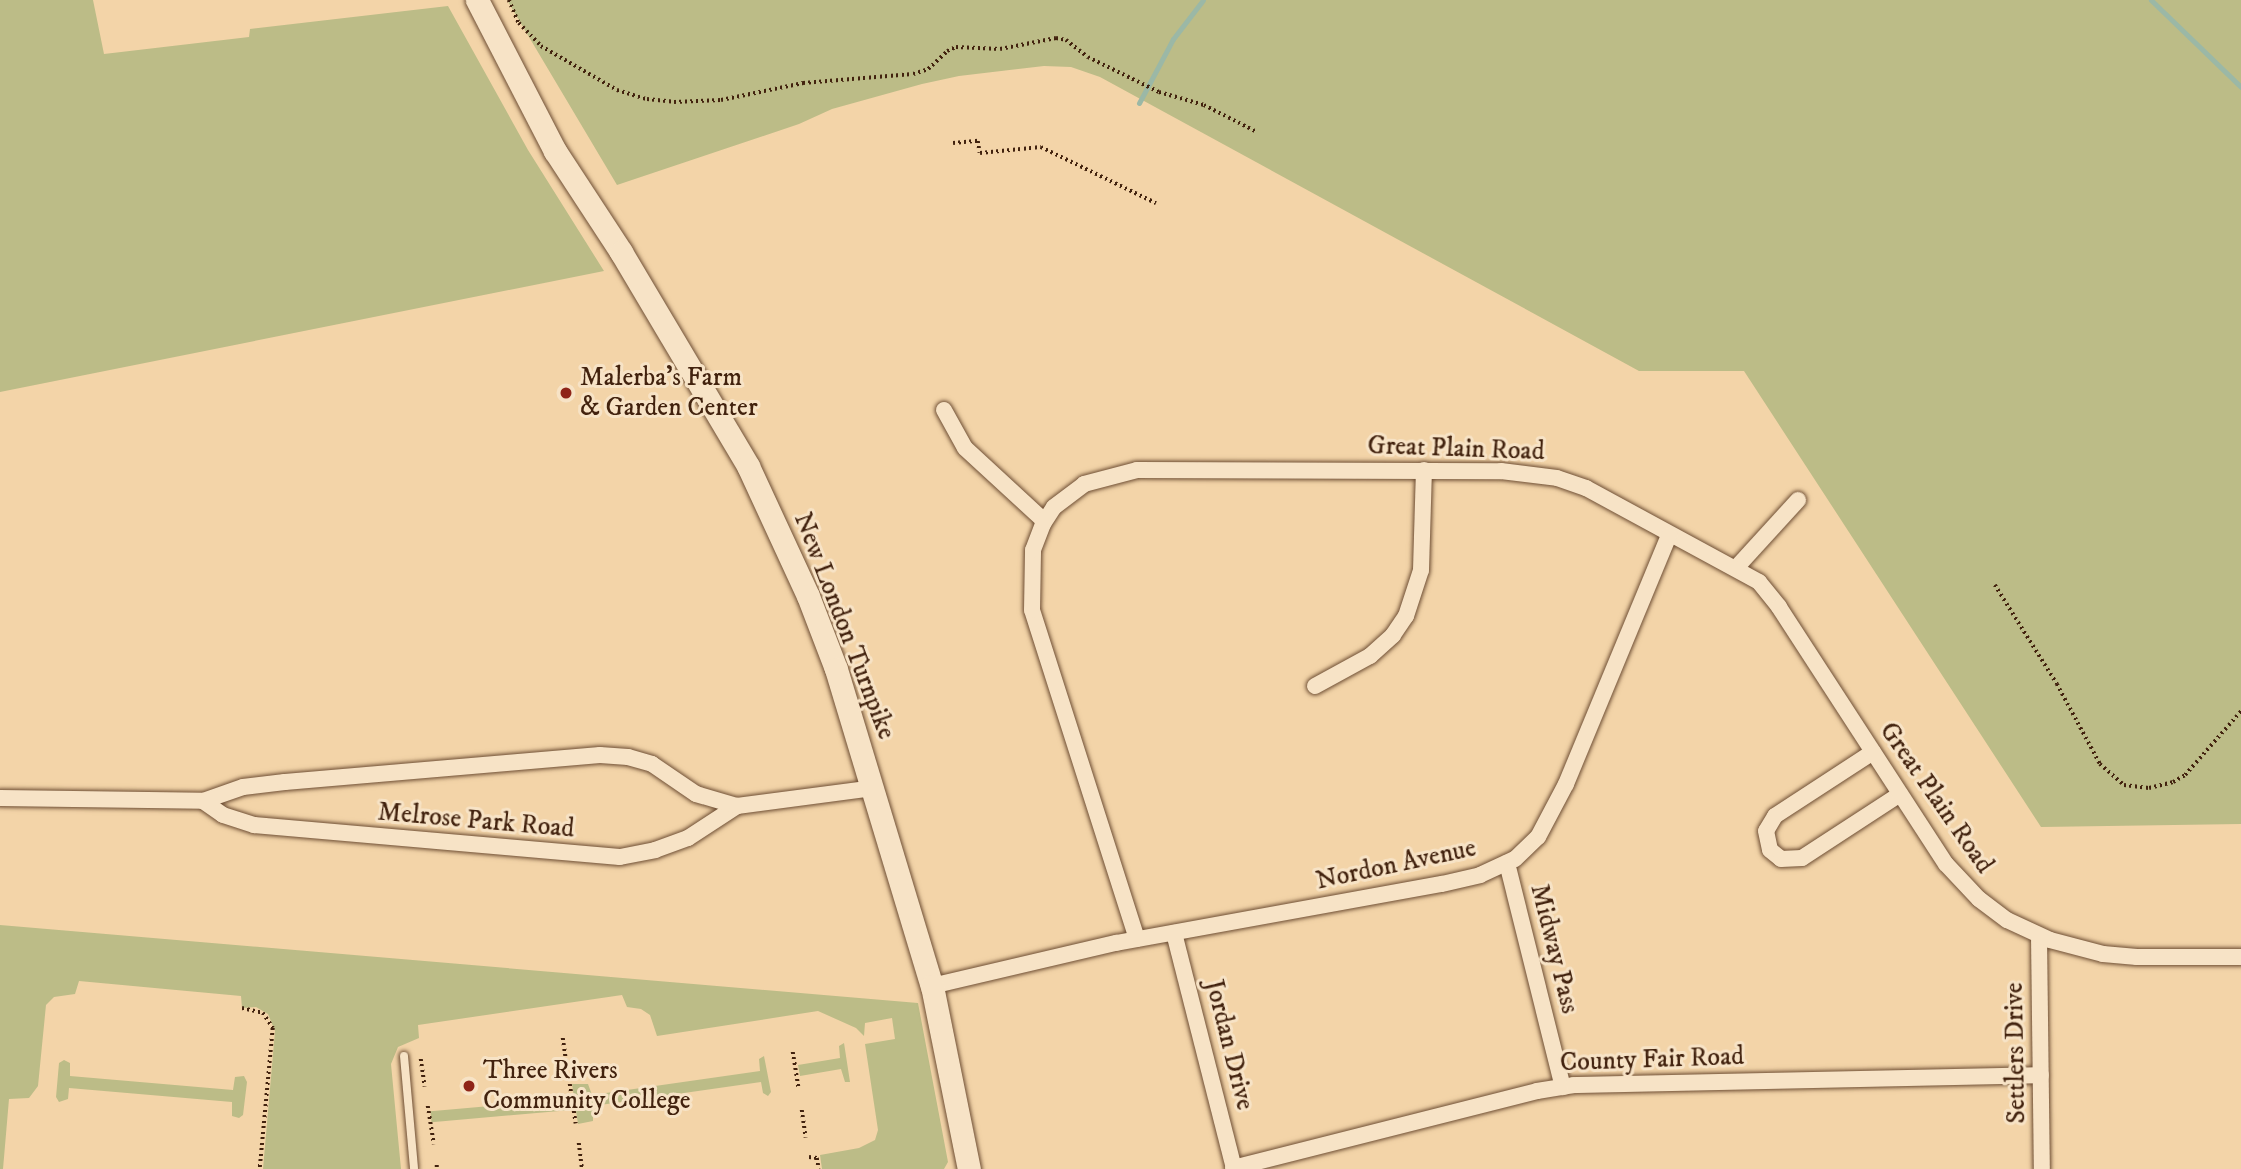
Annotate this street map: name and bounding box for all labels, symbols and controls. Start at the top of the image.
place label: Malerba's Farm & Garden Center [580,362,758,424]
marker: Malerba's Farm & Garden Center [558,385,574,401]
street label: Great Plain Road [1367,430,1545,468]
street label: New London Turnpike [786,508,902,744]
street label: Great Plain Road [1872,717,2000,879]
street label: Melrose Park Road [376,797,576,845]
street label: Nordon Avenue [1313,833,1479,897]
street label: Midway Pass [1523,881,1585,1017]
street label: Jordan Drive [1198,977,1260,1113]
street label: Settlers Drive [1999,982,2033,1124]
street label: County Fair Road [1559,1041,1745,1079]
place label: Three Rivers Community College [483,1055,690,1116]
marker: Three Rivers Community College [461,1078,477,1094]

